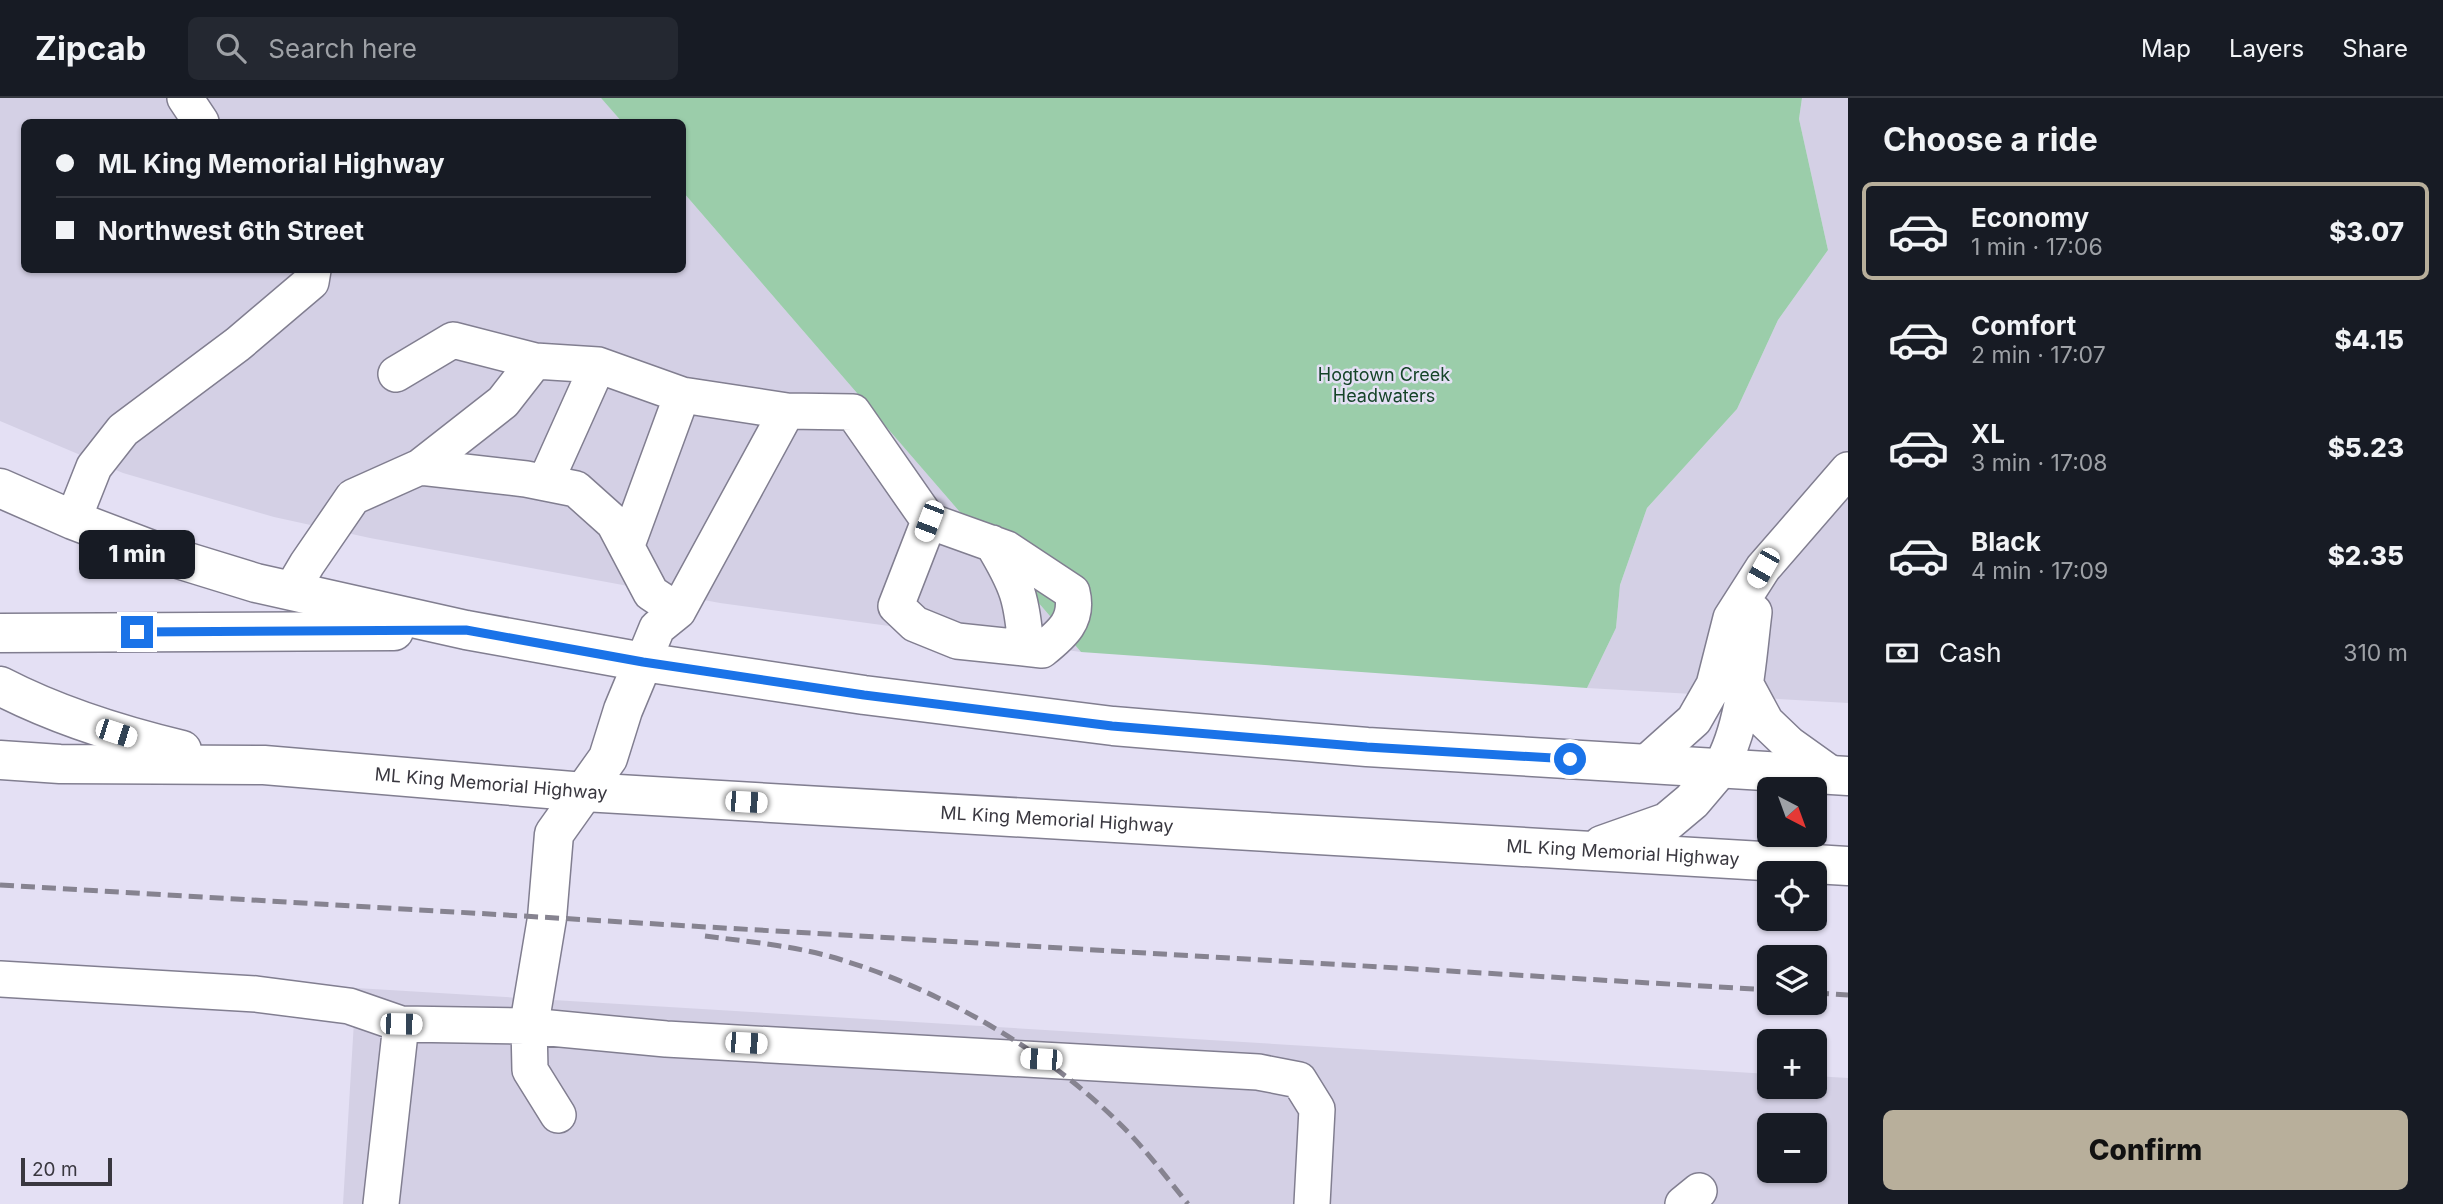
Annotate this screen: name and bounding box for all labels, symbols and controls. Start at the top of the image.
search box [188,17,678,80]
text: Zipcab [35,28,146,68]
icon: search [212,29,250,67]
text: Search here [268,33,417,64]
text: Map [2141,34,2191,63]
text: Layers [2229,34,2304,63]
text: Share [2342,34,2408,63]
text: Choose a ride [1883,120,2098,159]
text: ML King Memorial Highway [98,148,445,179]
icon: car [1887,200,1950,263]
text: Economy [1971,202,2089,233]
text: Northwest 6th Street [98,215,364,246]
text: $3.07 [2329,216,2404,247]
text: 1 min · 17:06 [1971,233,2103,261]
icon: car [1887,308,1950,371]
text: Comfort [1971,310,2076,341]
text: $4.15 [2335,324,2404,355]
text: 2 min · 17:07 [1971,341,2106,369]
park label: Hogtown Creek Headwaters [1318,364,1450,406]
icon: car [1887,416,1950,479]
text: XL [1971,418,2005,449]
text: $5.23 [2328,432,2404,463]
text: 3 min · 17:08 [1971,449,2108,477]
car [912,498,947,544]
icon: car [1887,524,1950,587]
text: Black [1971,526,2041,557]
callout: 1 min [79,531,195,580]
text: 1 min [108,540,166,568]
text: $2.35 [2328,540,2404,571]
car [1744,545,1783,591]
text: 4 min · 17:09 [1971,557,2108,585]
route end [121,616,153,648]
icon: cash [1883,634,1921,672]
text: Cash [1939,637,2002,668]
text: 310 m [2343,639,2408,667]
car [93,717,140,749]
route start [1554,743,1586,775]
street label: ML King Memorial Highway [374,763,608,803]
north arrow [1757,777,1827,847]
map controls [1757,777,1827,1183]
car [725,790,768,814]
street label: ML King Memorial Highway [940,802,1174,836]
street label: ML King Memorial Highway [1506,835,1740,870]
button: locate [1757,861,1827,931]
button: layers [1757,945,1827,1015]
car [380,1013,423,1035]
button: + [1757,1029,1827,1099]
car [725,1031,768,1055]
car [1020,1047,1063,1071]
button: Confirm [1883,1110,2408,1190]
button: − [1757,1113,1827,1183]
scale bar [21,1155,112,1187]
text: 20 m [32,1158,78,1181]

